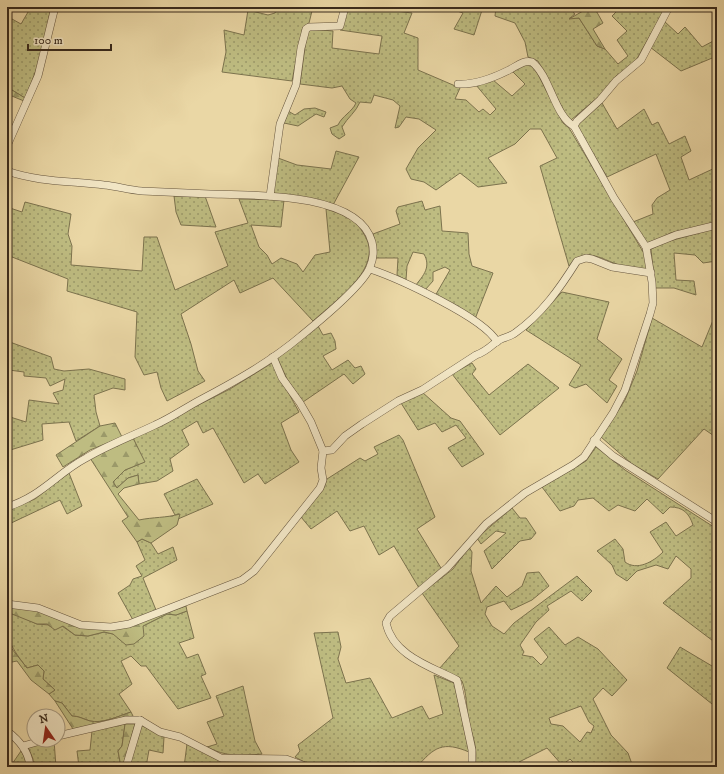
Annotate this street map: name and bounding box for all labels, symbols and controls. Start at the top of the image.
scale bar [28,26,111,52]
text: 100 m [34,33,63,48]
north arrow [26,708,66,748]
text: N [38,711,50,727]

